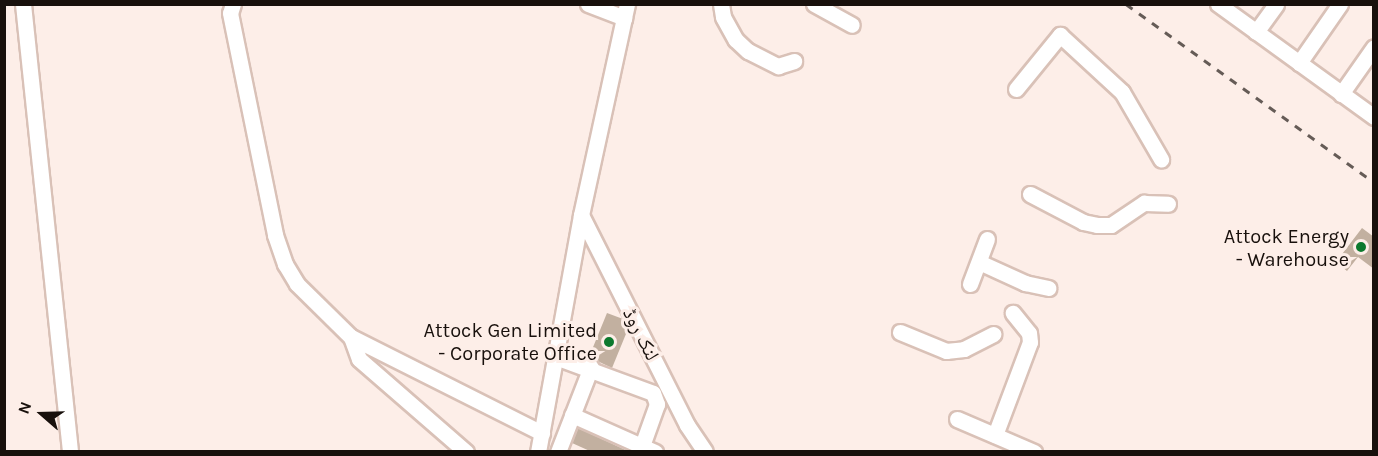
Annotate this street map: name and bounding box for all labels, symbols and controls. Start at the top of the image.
place label: Attock Energy - Warehouse [1224,224,1349,271]
marker: Attock Energy - Warehouse [1354,240,1368,254]
street label: لنک روڈ [618,304,664,364]
place label: Attock Gen Limited - Corporate Office [424,318,597,365]
marker: Attock Gen Limited - Corporate Office [602,335,616,349]
north arrow [12,384,72,444]
text: N [14,399,36,416]

